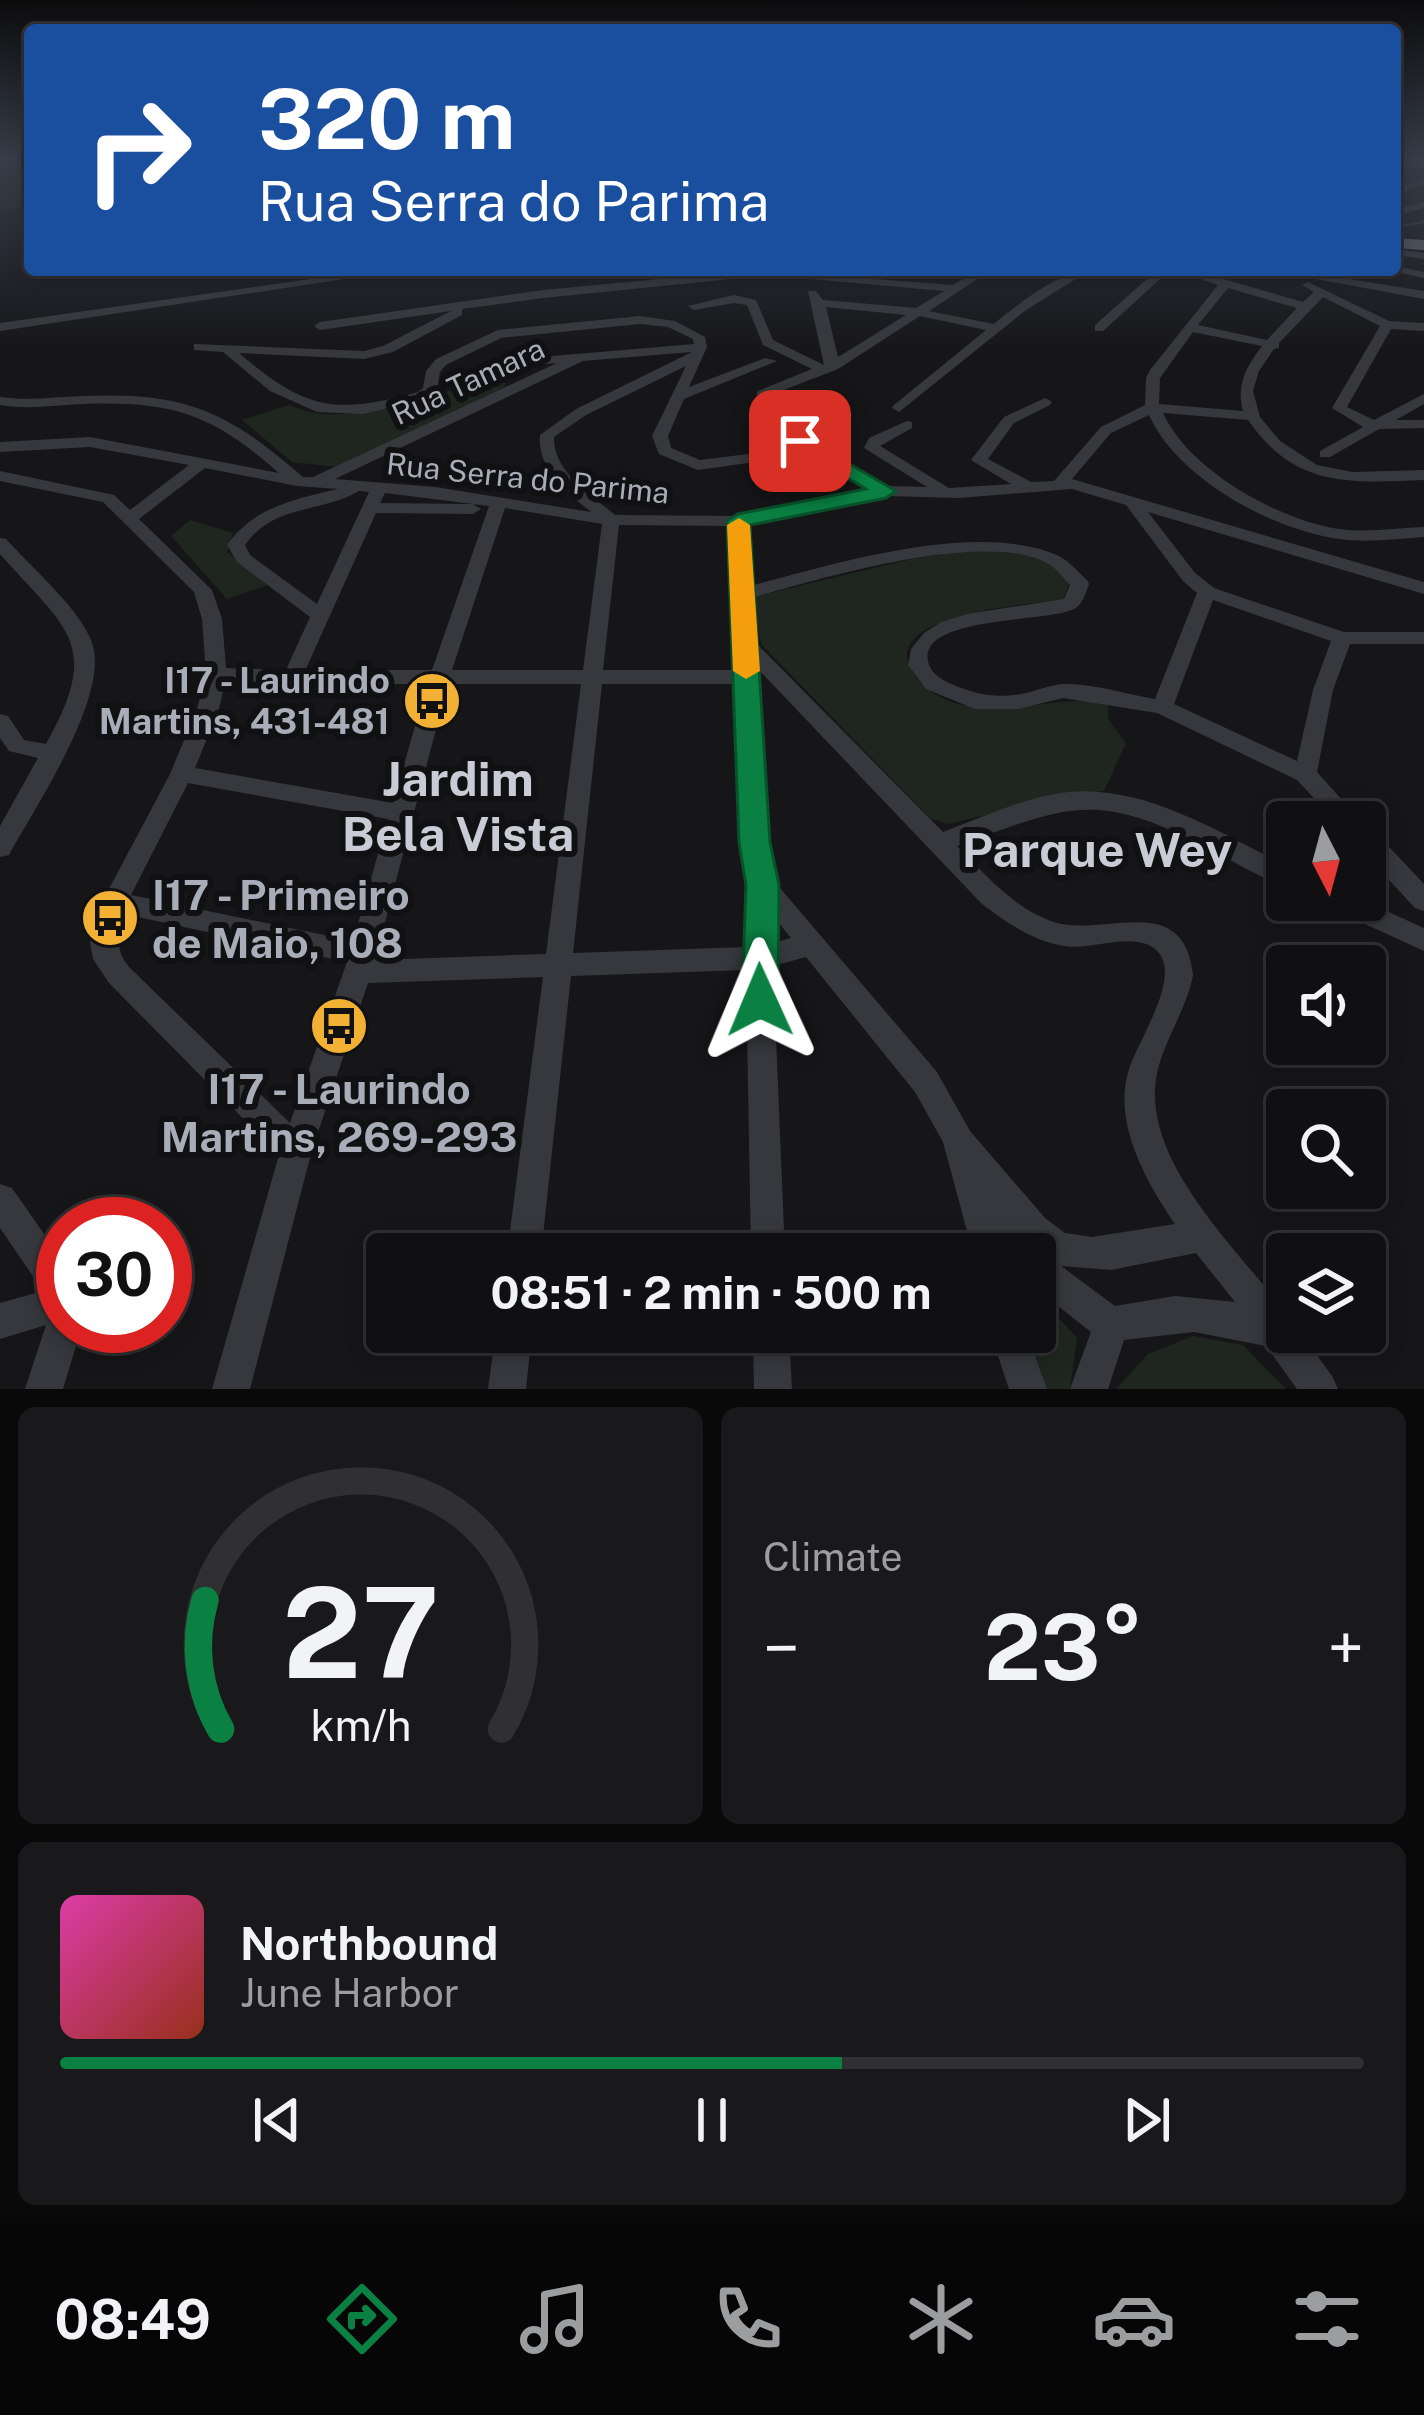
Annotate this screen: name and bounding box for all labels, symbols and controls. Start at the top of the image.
text: 320 m [258,69,516,168]
icon: right [60,72,216,228]
text: Rua Serra do Parima [258,170,769,233]
street label: Rua Tamara [386,330,550,432]
pin [749,390,851,492]
icon: arrive [767,408,833,474]
street label: Rua Serra do Parima [385,445,671,511]
place label: I17 - Laurindo Martins, 431-481 [99,659,390,742]
bus stop icon: I17 - Laurindo Martins, 431-481 [401,670,463,732]
district label: Jardim Bela Vista [342,750,574,862]
north arrow [1266,801,1386,921]
map controls [1266,801,1386,1353]
district label: Parque Wey [962,821,1232,878]
place label: I17 - Primeiro de Maio, 108 [152,870,410,967]
bus stop icon: I17 - Primeiro de Maio, 108 [79,887,141,949]
position arrow [697,937,823,1063]
button: sound [1266,945,1386,1065]
bus stop icon: I17 - Laurindo Martins, 269-293 [308,995,370,1057]
place label: I17 - Laurindo Martins, 269-293 [161,1064,517,1161]
button: search [1266,1089,1386,1209]
speed limit sign: 30 [36,1197,192,1353]
button: layers [1266,1233,1386,1353]
text: 08:51 · 2 min · 500 m [491,1266,931,1319]
text: Climate [763,1534,903,1580]
text: 27 [282,1559,439,1706]
text: 23° [984,1594,1143,1700]
text: − [763,1609,800,1687]
text: + [1327,1609,1364,1687]
text: km/h [310,1699,411,1750]
text: Northbound [240,1917,498,1970]
text: June Harbor [240,1970,459,2016]
icon: previous [244,2087,310,2153]
icon: pause [679,2087,745,2153]
icon: next [1114,2087,1180,2153]
icon: directions [320,2277,404,2361]
icon: music [513,2277,597,2361]
icon: phone [706,2277,790,2361]
icon: climate [899,2277,983,2361]
icon: car [1092,2277,1176,2361]
icon: filters [1285,2277,1369,2361]
text: 08:49 [55,2288,211,2351]

